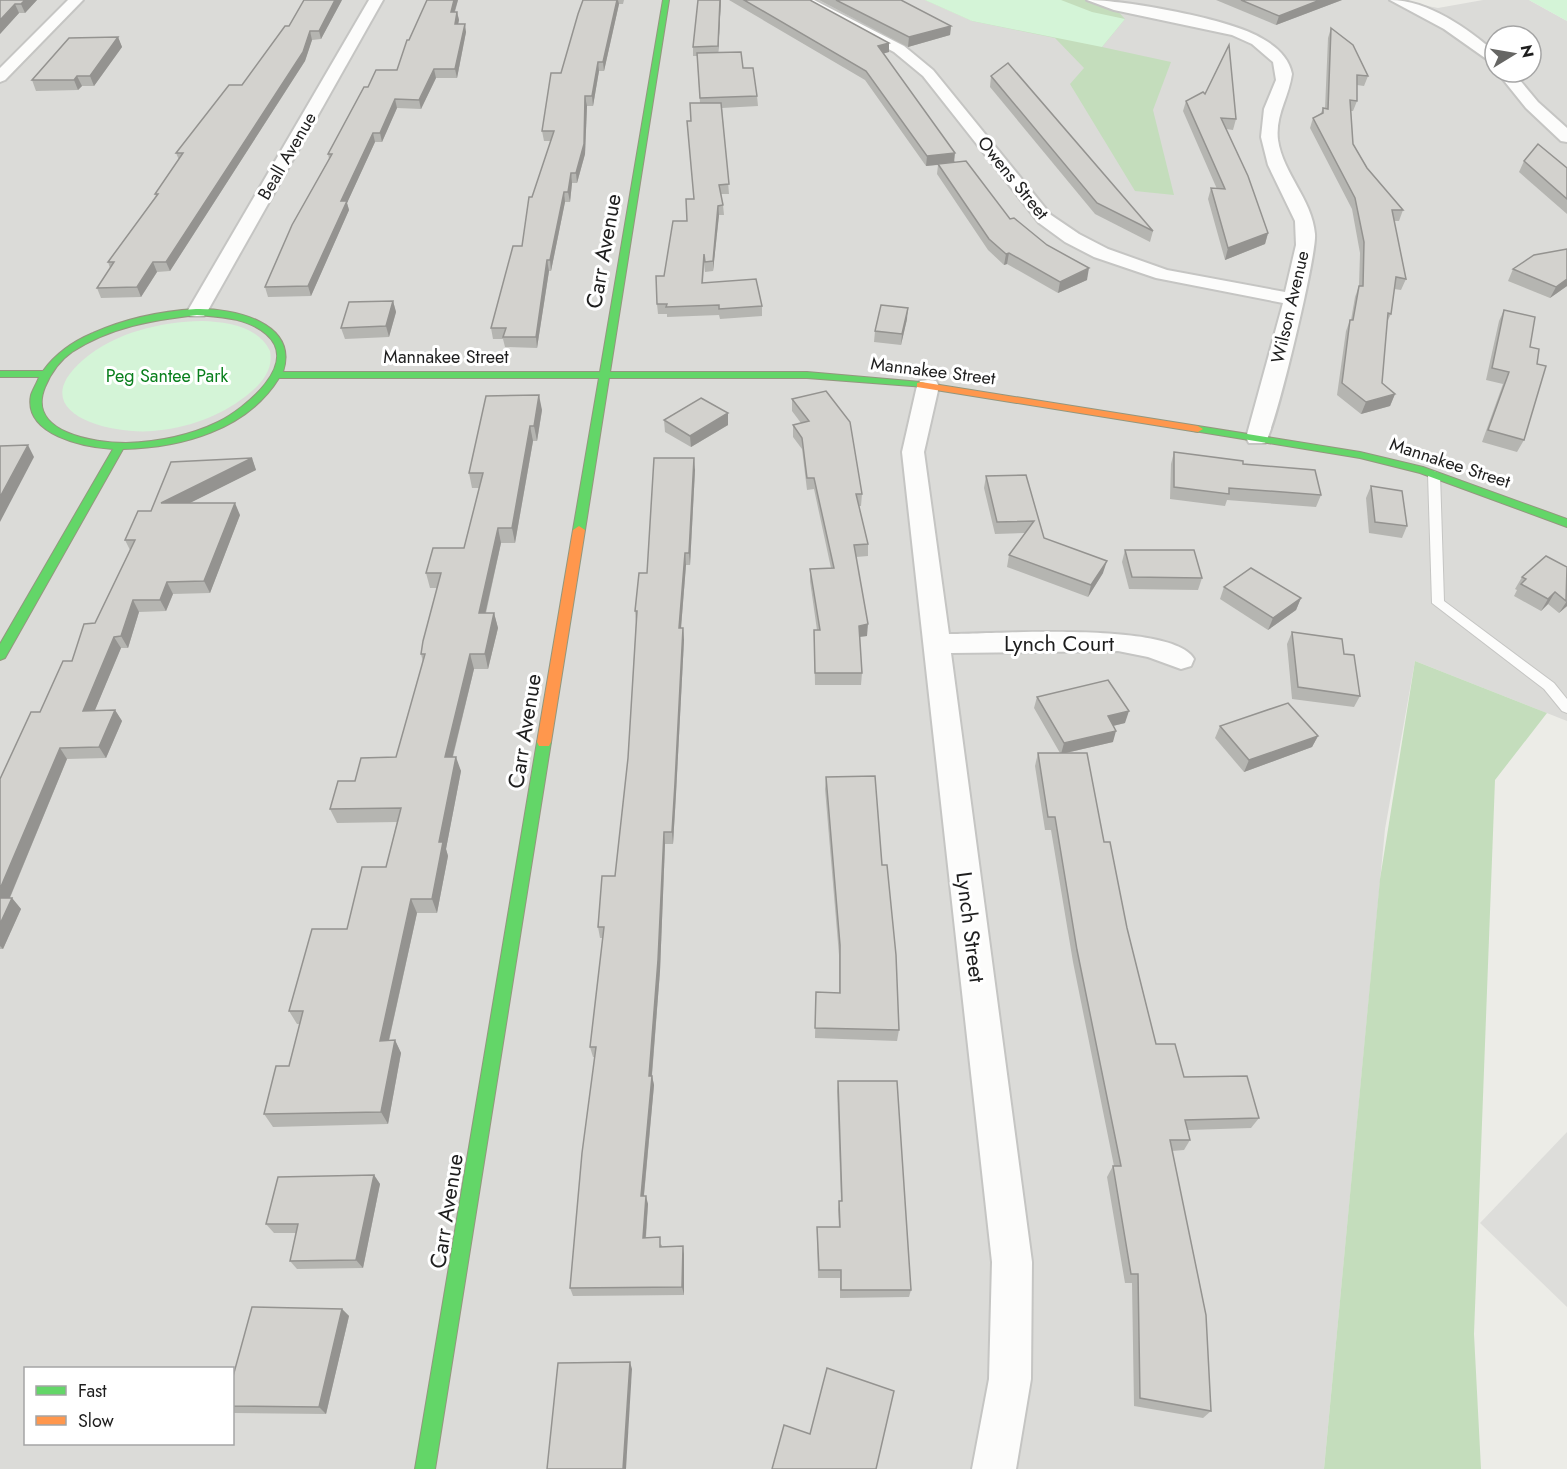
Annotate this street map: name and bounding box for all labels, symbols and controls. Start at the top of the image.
north arrow [1483,24,1543,84]
text: N [1515,43,1540,60]
street label: Beall Avenue [251,107,323,205]
street label: Owens Street [971,131,1055,226]
street label: Carr Avenue [577,191,629,311]
street label: Wilson Avenue [1264,248,1316,366]
street label: Mannakee Street [383,344,509,370]
street label: Mannakee Street [869,350,997,392]
park label: Peg Santee Park [106,363,228,389]
street label: Mannakee Street [1386,431,1514,495]
street label: Lynch Court [1004,627,1115,659]
street label: Carr Avenue [499,671,549,791]
street label: Lynch Street [948,870,994,985]
street label: Carr Avenue [421,1151,471,1271]
legend [24,1367,234,1445]
text: Fast [78,1378,107,1404]
text: Slow [78,1408,115,1434]

